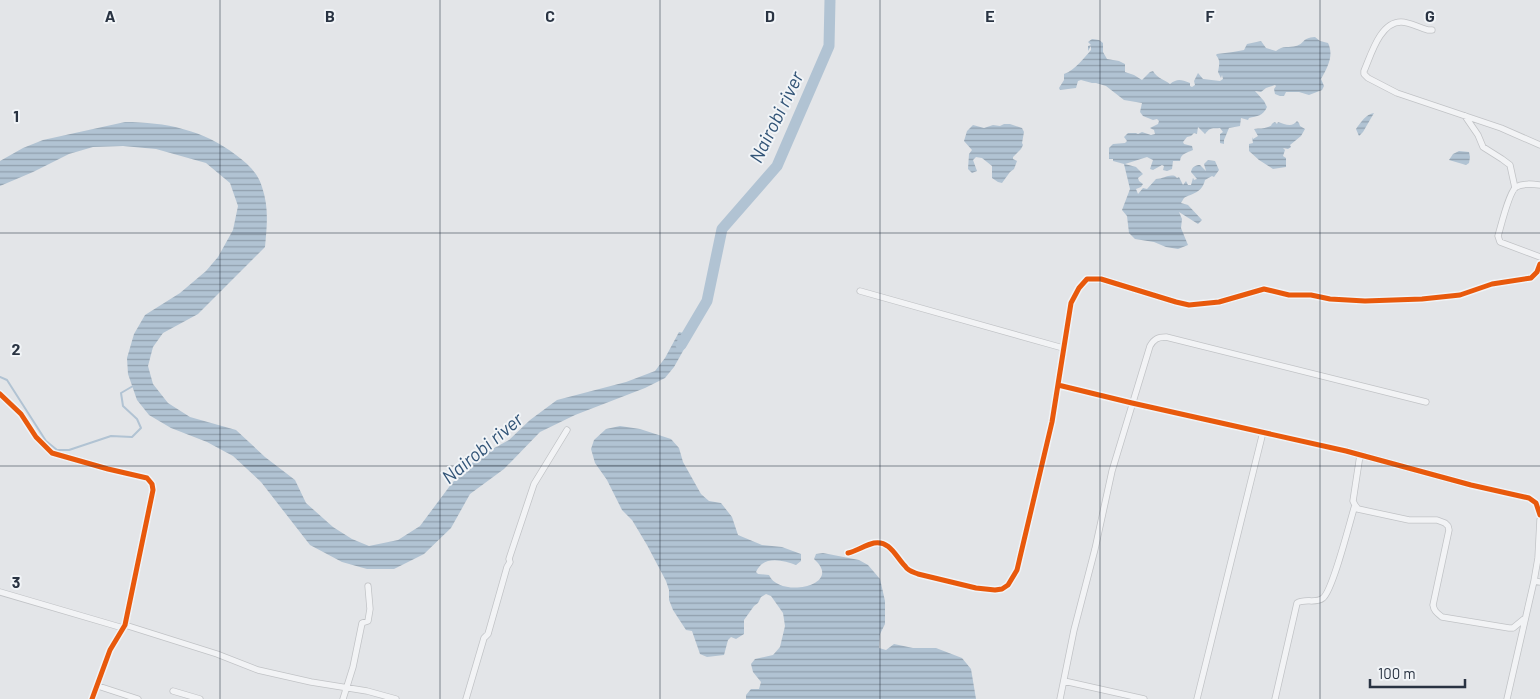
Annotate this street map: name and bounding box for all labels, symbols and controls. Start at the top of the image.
text: A [105,6,116,25]
text: B [325,6,335,25]
text: C [545,6,555,25]
text: D [765,6,775,25]
text: E [985,6,995,25]
text: F [1206,6,1215,25]
text: G [1425,6,1435,25]
water label: Nairobi river [744,66,808,166]
text: 1 [13,106,19,125]
text: 2 [12,339,21,358]
water label: Nairobi river [436,406,528,488]
text: 3 [12,572,20,591]
scale bar [1370,656,1465,688]
text: 100 m [1378,664,1416,682]

